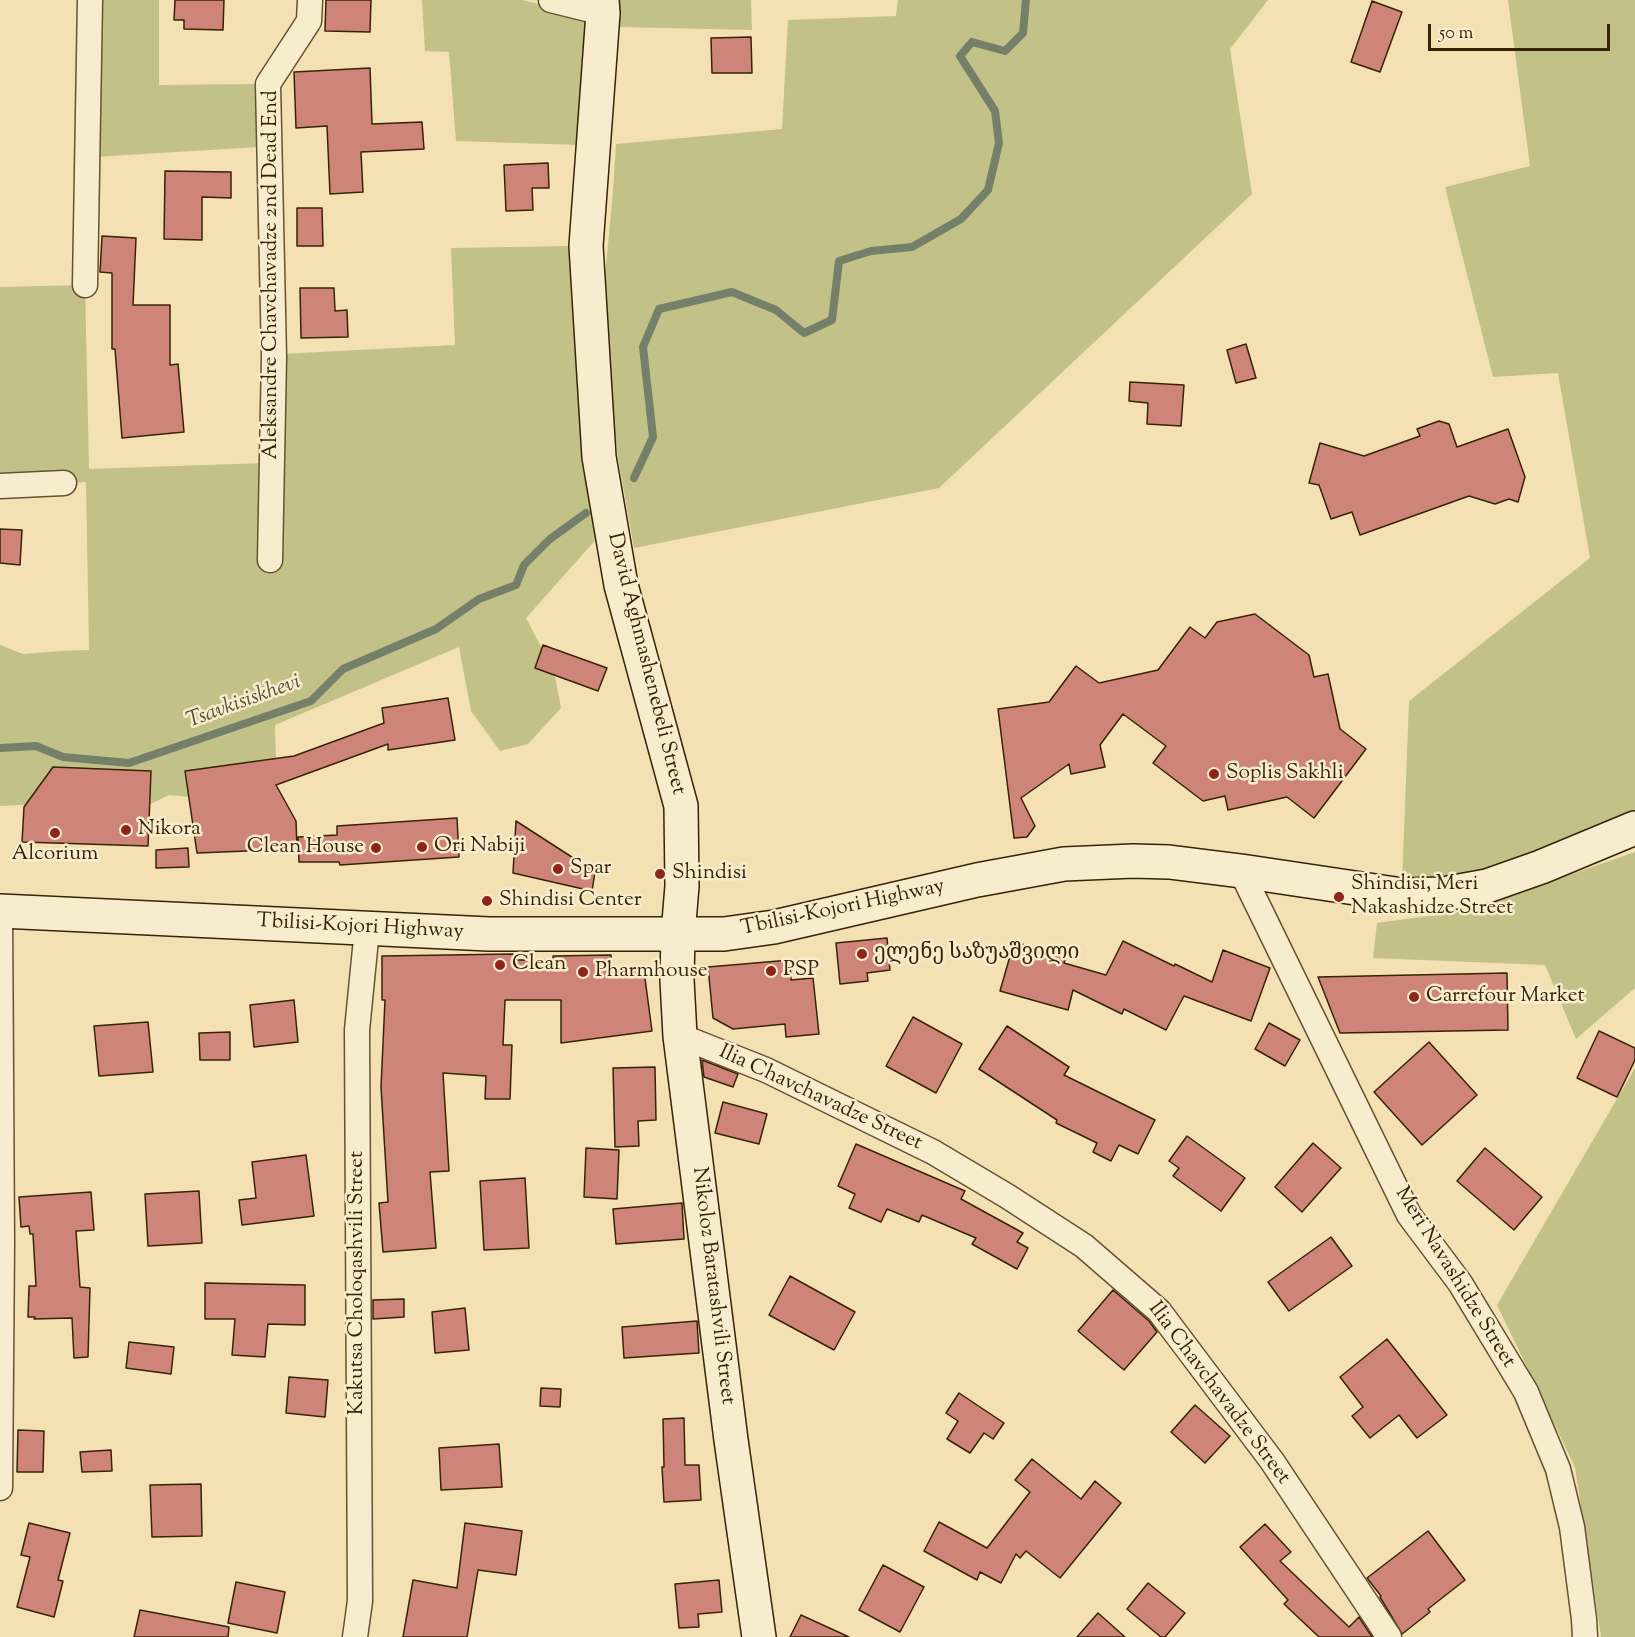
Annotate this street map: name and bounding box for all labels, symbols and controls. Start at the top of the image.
scale bar [1431,12,1612,50]
text: 50 m [1439,21,1473,47]
street label: Aleksandre Chavchavadze 2nd Dead End [259,90,285,460]
street label: David Aghmashenebeli Street [600,530,690,798]
water label: Tsavkisiskhevi [183,670,305,736]
place label: Soplis Sakhli [1226,761,1344,787]
marker: Soplis Sakhli [1207,767,1221,781]
place label: Nikora [138,817,201,843]
marker: Nikora [119,823,133,837]
marker: Alcorium [48,826,62,840]
place label: Ori Nabiji [434,834,526,860]
place label: Clean House [247,835,364,861]
marker: Ori Nabiji [415,840,429,854]
marker: Clean House [369,841,383,855]
place label: Alcorium [12,842,98,868]
place label: Spar [570,856,611,882]
place label: Shindisi [672,861,747,887]
marker: Spar [551,862,565,876]
marker: Shindisi [653,867,667,881]
place label: Shindisi, Meri Nakashidze Street [1351,872,1513,922]
street label: Tbilisi-Kojori Highway [739,875,947,943]
place label: Shindisi Center [499,888,642,914]
marker: Shindisi, Meri Nakashidze Street [1332,890,1346,904]
marker: Shindisi Center [480,894,494,908]
street label: Tbilisi-Kojori Highway [256,910,464,946]
place label: ელენე საზუაშვილი [874,941,1079,967]
marker: ელენე საზუაშვილი [855,947,869,961]
place label: Clean [512,952,566,978]
marker: Clean [493,958,507,972]
place label: PSP [783,958,819,984]
place label: Pharmhouse [595,959,708,985]
marker: PSP [764,964,778,978]
marker: Pharmhouse [576,965,590,979]
place label: Carrefour Market [1426,984,1585,1010]
marker: Carrefour Market [1407,990,1421,1004]
street label: Ilia Chavchavadze Street [714,1041,926,1157]
street label: Kakutsa Choloqashvili Street [345,1151,371,1415]
street label: Nikoloz Baratashvili Street [685,1166,739,1406]
street label: Meri Navashidze Street [1388,1183,1520,1373]
street label: Ilia Chavchavadze Street [1141,1298,1295,1490]

